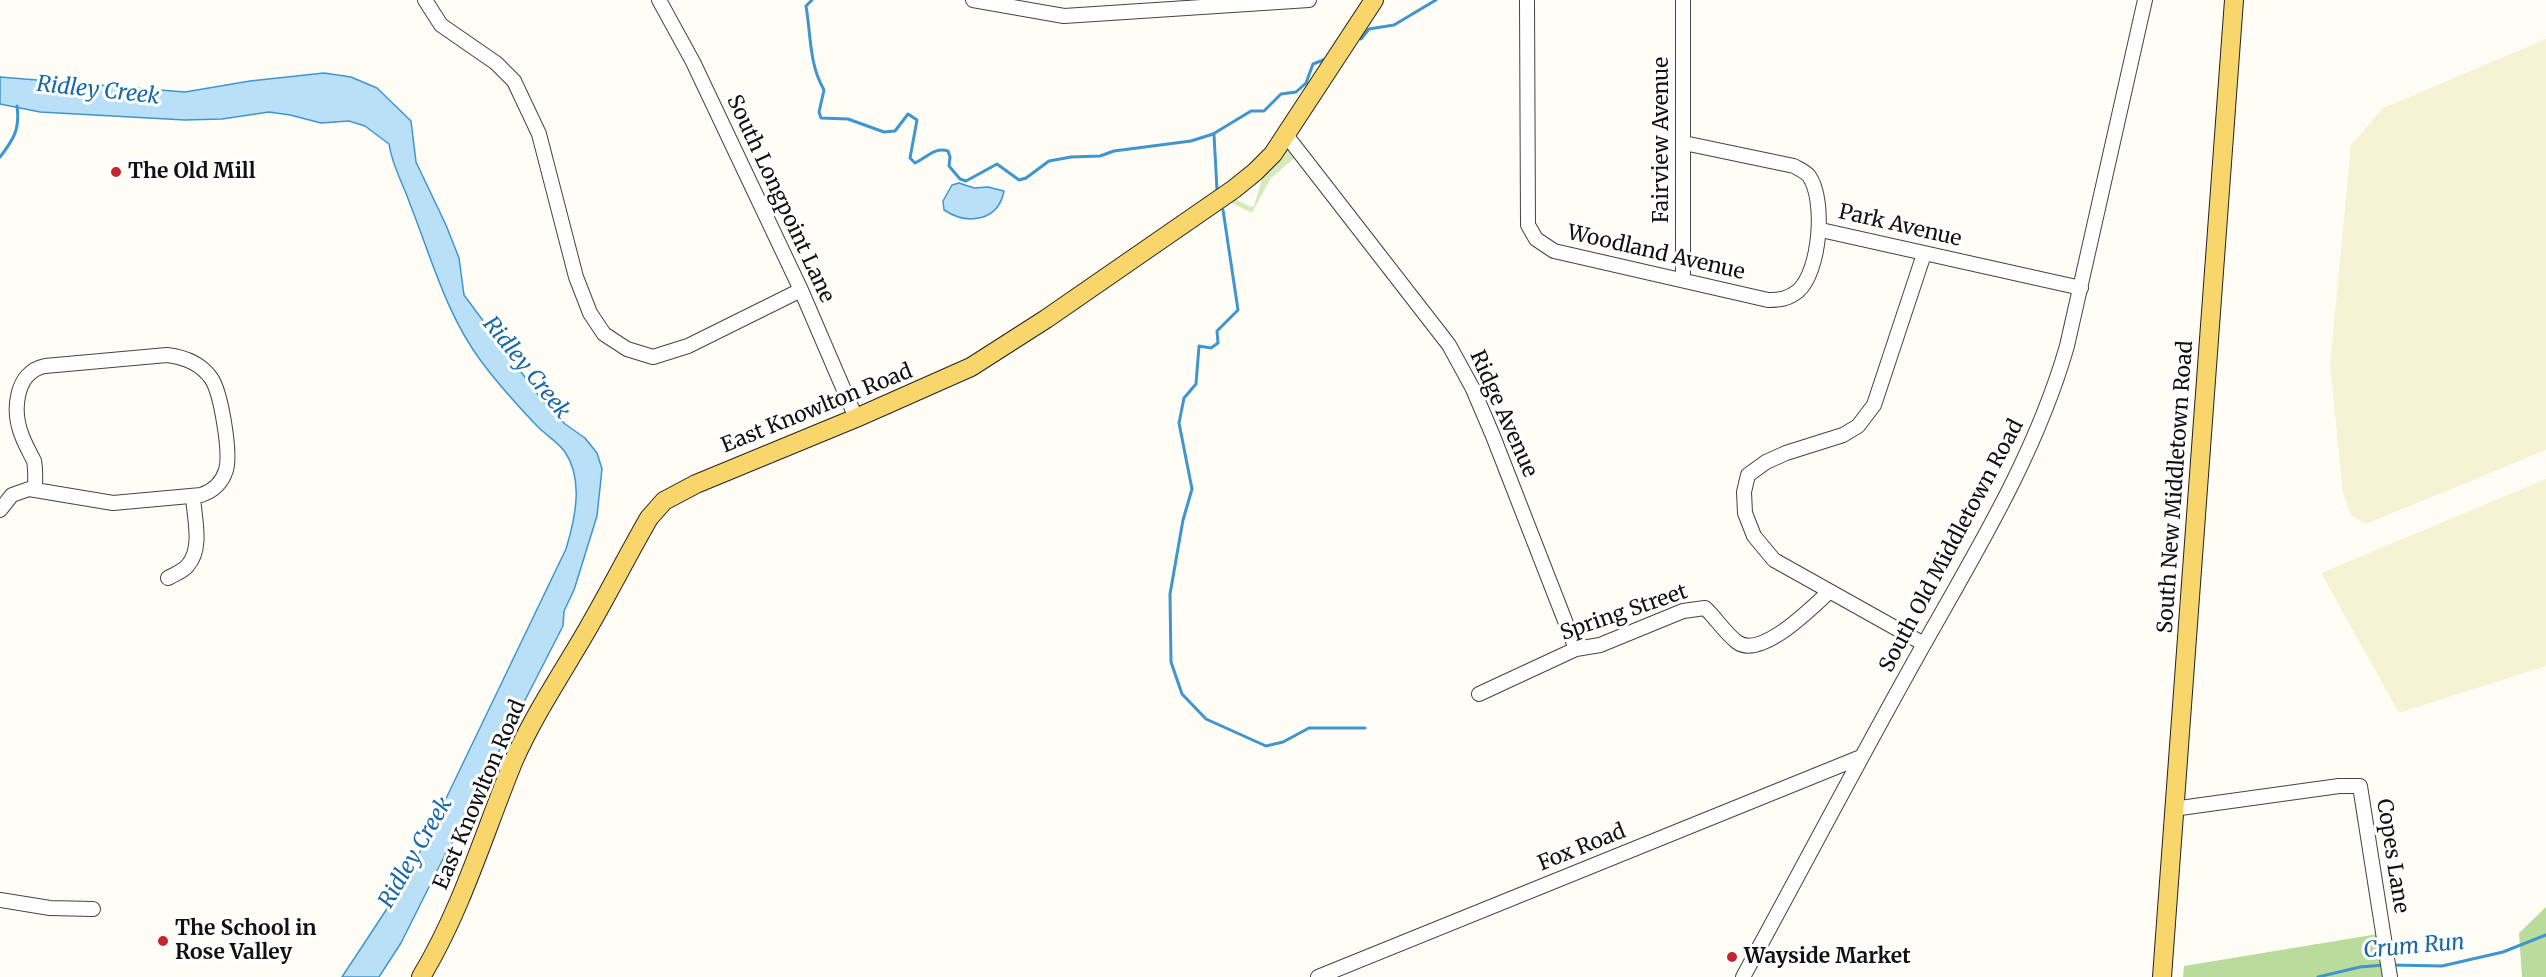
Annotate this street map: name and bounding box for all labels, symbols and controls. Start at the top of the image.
street label: Fairview Avenue [1649,57,1675,223]
water label: Ridley Creek [35,71,161,111]
street label: South Longpoint Lane [721,91,839,307]
place label: The Old Mill [128,159,255,185]
marker: The Old Mill [109,165,123,179]
street label: Park Avenue [1836,200,1964,252]
street label: Woodland Avenue [1565,220,1747,286]
water label: Ridley Creek [477,312,575,424]
street label: South New Middletown Road [2153,340,2199,634]
street label: Ridge Avenue [1464,347,1542,481]
street label: East Knowlton Road [718,359,916,459]
street label: South Old Middletown Road [1875,415,2029,677]
street label: Spring Street [1557,579,1691,647]
street label: East Knowlton Road [429,696,531,894]
water label: Ridley Creek [374,793,458,913]
street label: Copes Lane [2371,797,2413,915]
street label: Fox Road [1534,819,1630,877]
place label: The School in Rose Valley [175,916,317,966]
water label: Crum Run [2362,929,2466,965]
marker: The School in Rose Valley [156,934,170,948]
place label: Wayside Market [1744,944,1911,970]
marker: Wayside Market [1725,950,1739,964]

